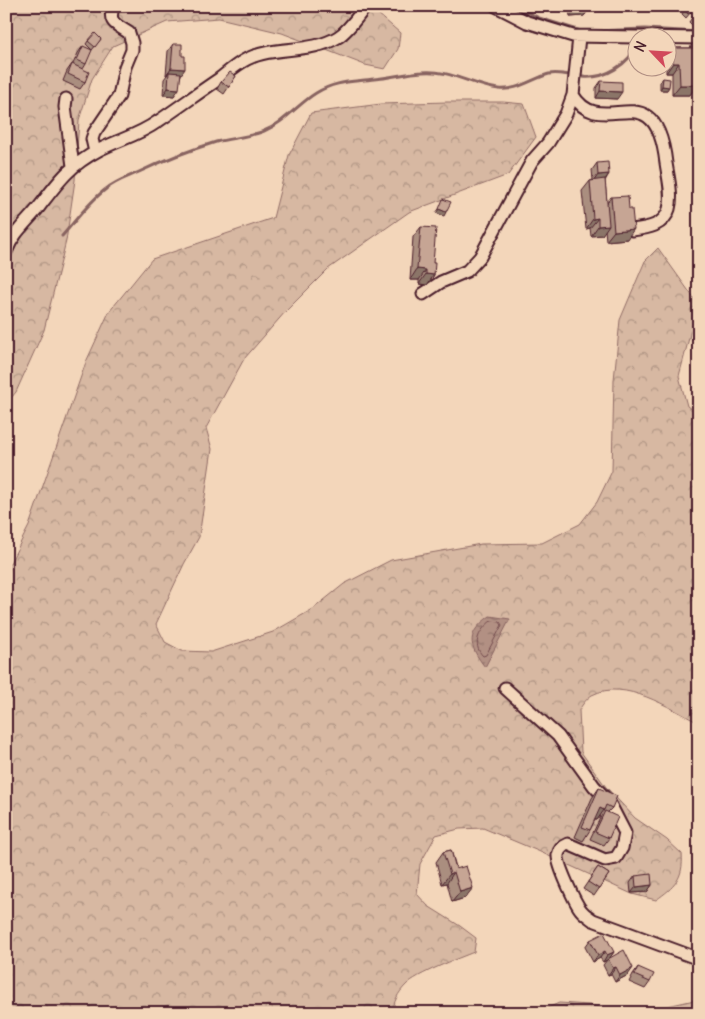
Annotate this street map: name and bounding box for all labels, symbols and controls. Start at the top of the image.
north arrow [628,28,678,78]
text: N [630,38,650,55]

